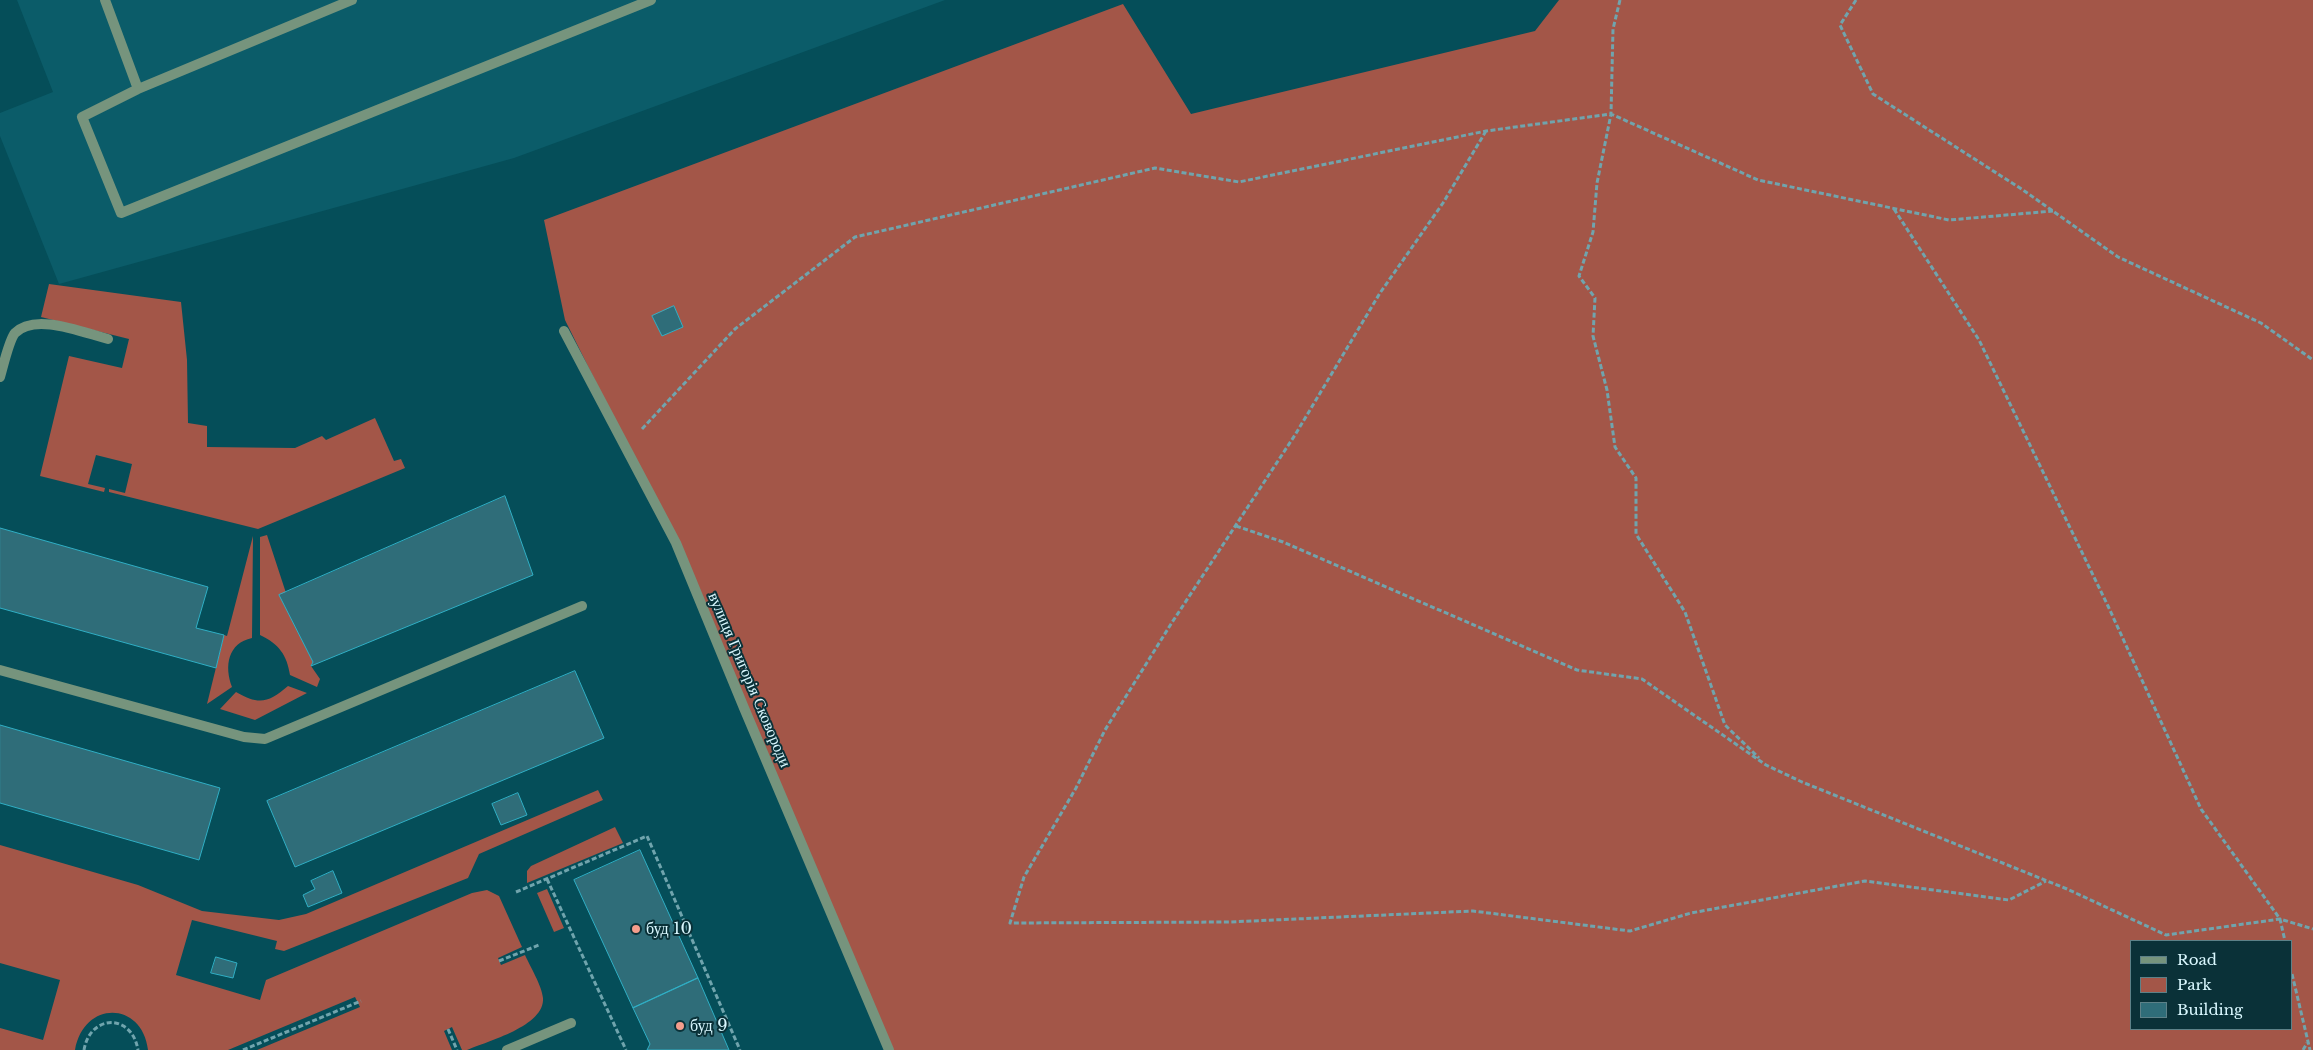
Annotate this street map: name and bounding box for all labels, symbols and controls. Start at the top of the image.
street label: вулиця Григорія Сковороди [703,590,795,770]
place label: буд 10 [646,919,692,939]
marker: буд 10 [630,923,642,935]
legend [2130,940,2293,1030]
text: Road [2177,950,2217,969]
text: Park [2177,975,2212,994]
text: Building [2177,1000,2243,1019]
place label: буд 9 [690,1016,728,1036]
marker: буд 9 [674,1020,686,1032]

